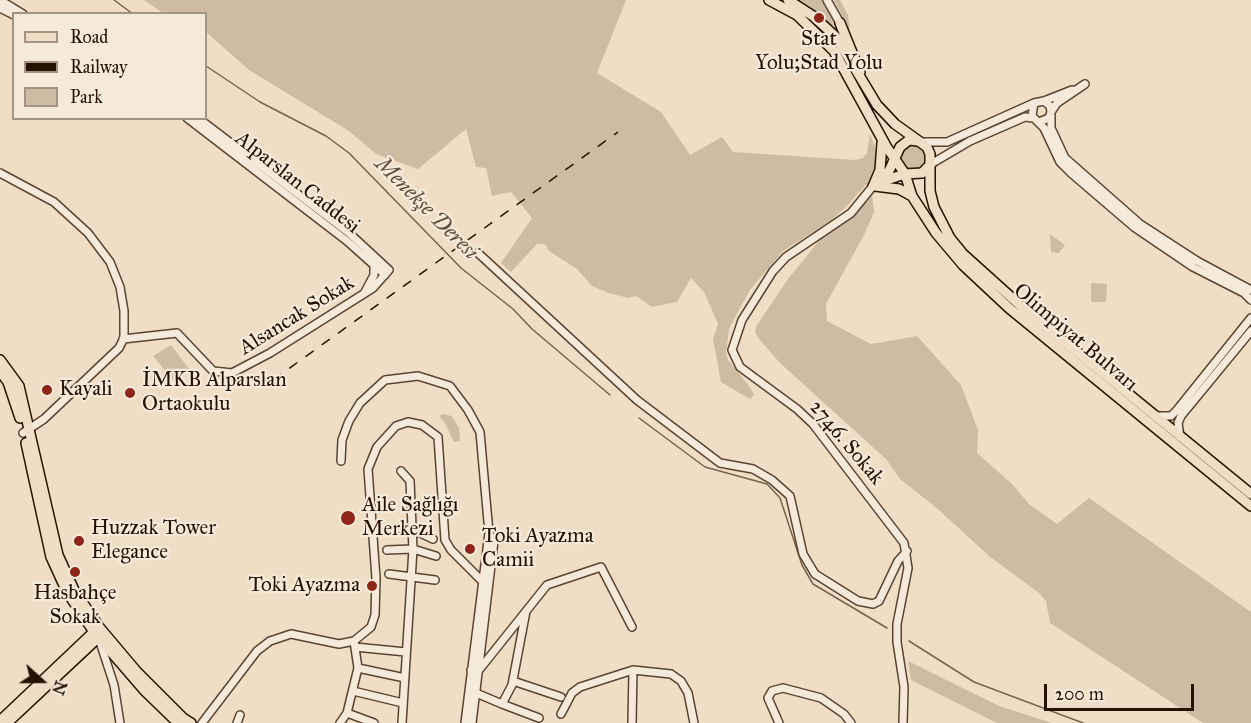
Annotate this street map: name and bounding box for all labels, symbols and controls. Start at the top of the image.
marker: Stat Yolu;Stad Yolu [812,11,826,25]
legend [12,12,207,120]
text: Road [70,26,108,48]
place label: Stat Yolu;Stad Yolu [755,27,883,77]
text: Railway [70,56,127,78]
text: Park [70,86,103,108]
street label: Alparslan Caddesi [230,126,364,240]
water label: Menekşe Deresi [369,152,483,266]
street label: Alsancak Sokak [235,271,359,361]
street label: Olimpiyat Bulvarı [1008,279,1142,397]
place label: İMKB Alparslan Ortaokulu [142,368,287,418]
place label: Kayali [59,377,113,403]
marker: Kayali [40,383,54,397]
marker: İMKB Alparslan Ortaokulu [123,386,137,400]
street label: 2746. Sokak [803,395,889,491]
place label: Aile Sağlığı Merkezi [362,493,459,543]
marker: Aile Sağlığı Merkezi [339,509,357,527]
place label: Huzzak Tower Elegance [91,516,216,566]
place label: Toki Ayazma Camii [482,524,594,574]
marker: Huzzak Tower Elegance [72,534,86,548]
marker: Toki Ayazma Camii [463,542,477,556]
marker: Hasbahçe Sokak [68,565,82,579]
place label: Toki Ayazma [248,573,360,599]
marker: Toki Ayazma [365,579,379,593]
place label: Hasbahçe Sokak [33,581,117,631]
north arrow [12,651,72,711]
scale bar [1047,672,1197,710]
text: N [48,678,71,697]
text: 200 m [1055,683,1104,705]

